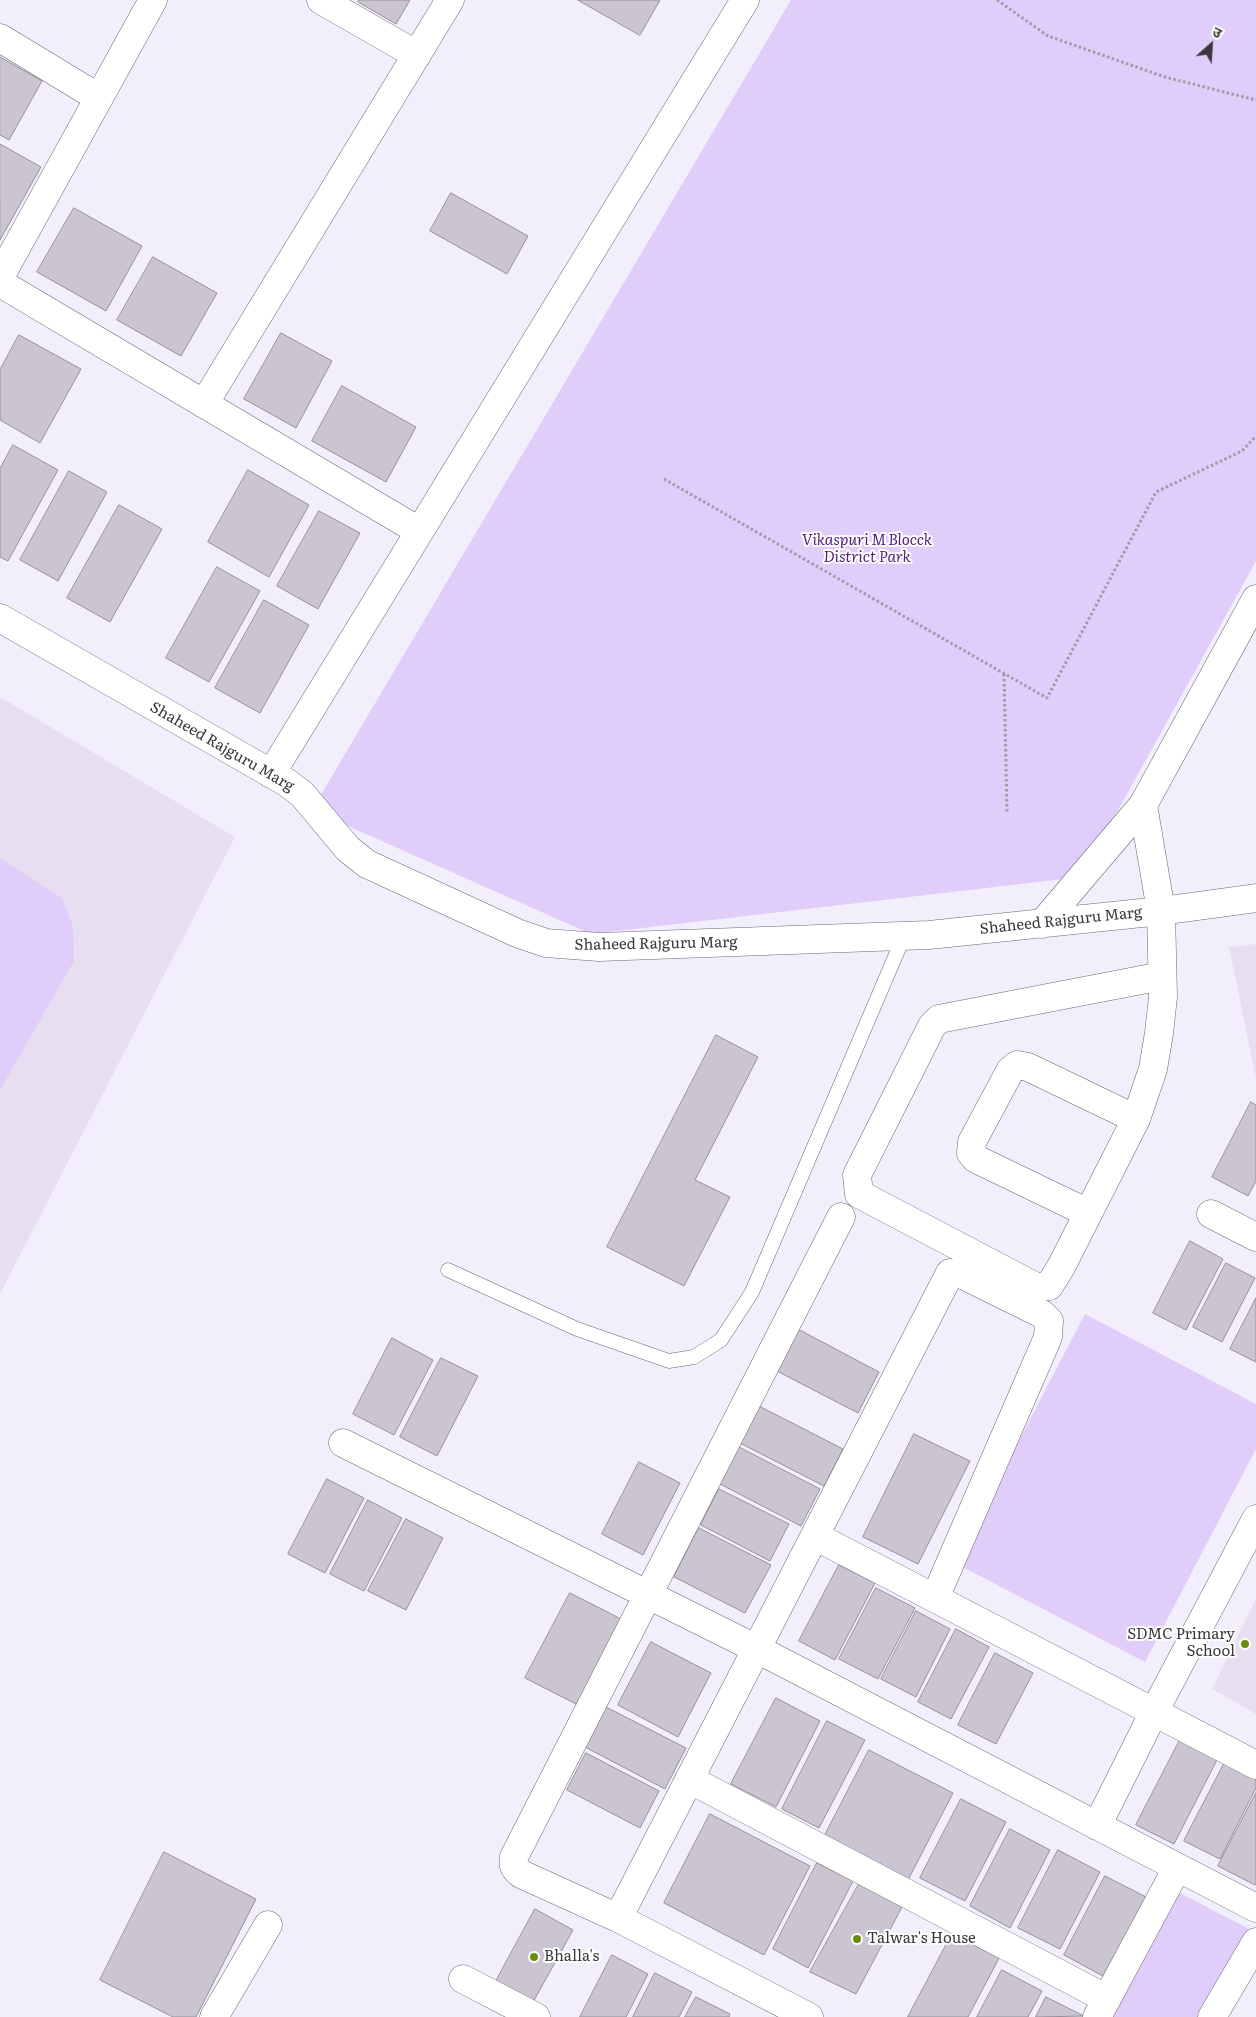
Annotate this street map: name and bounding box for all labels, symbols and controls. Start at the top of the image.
north arrow [1186,20,1236,70]
text: उ [1209,21,1226,42]
park label: Vikaspuri M Blocck District Park [802,532,932,567]
street label: Shaheed Rajguru Marg [147,698,297,796]
street label: Shaheed Rajguru Marg [979,904,1143,938]
street label: Shaheed Rajguru Marg [574,934,738,954]
place label: SDMC Primary School [1127,1626,1235,1661]
marker: SDMC Primary School [1239,1638,1251,1650]
place label: Talwar's House [867,1930,976,1948]
marker: Talwar's House [851,1933,863,1945]
place label: Bhalla's [544,1948,599,1966]
marker: Bhalla's [528,1951,540,1963]

